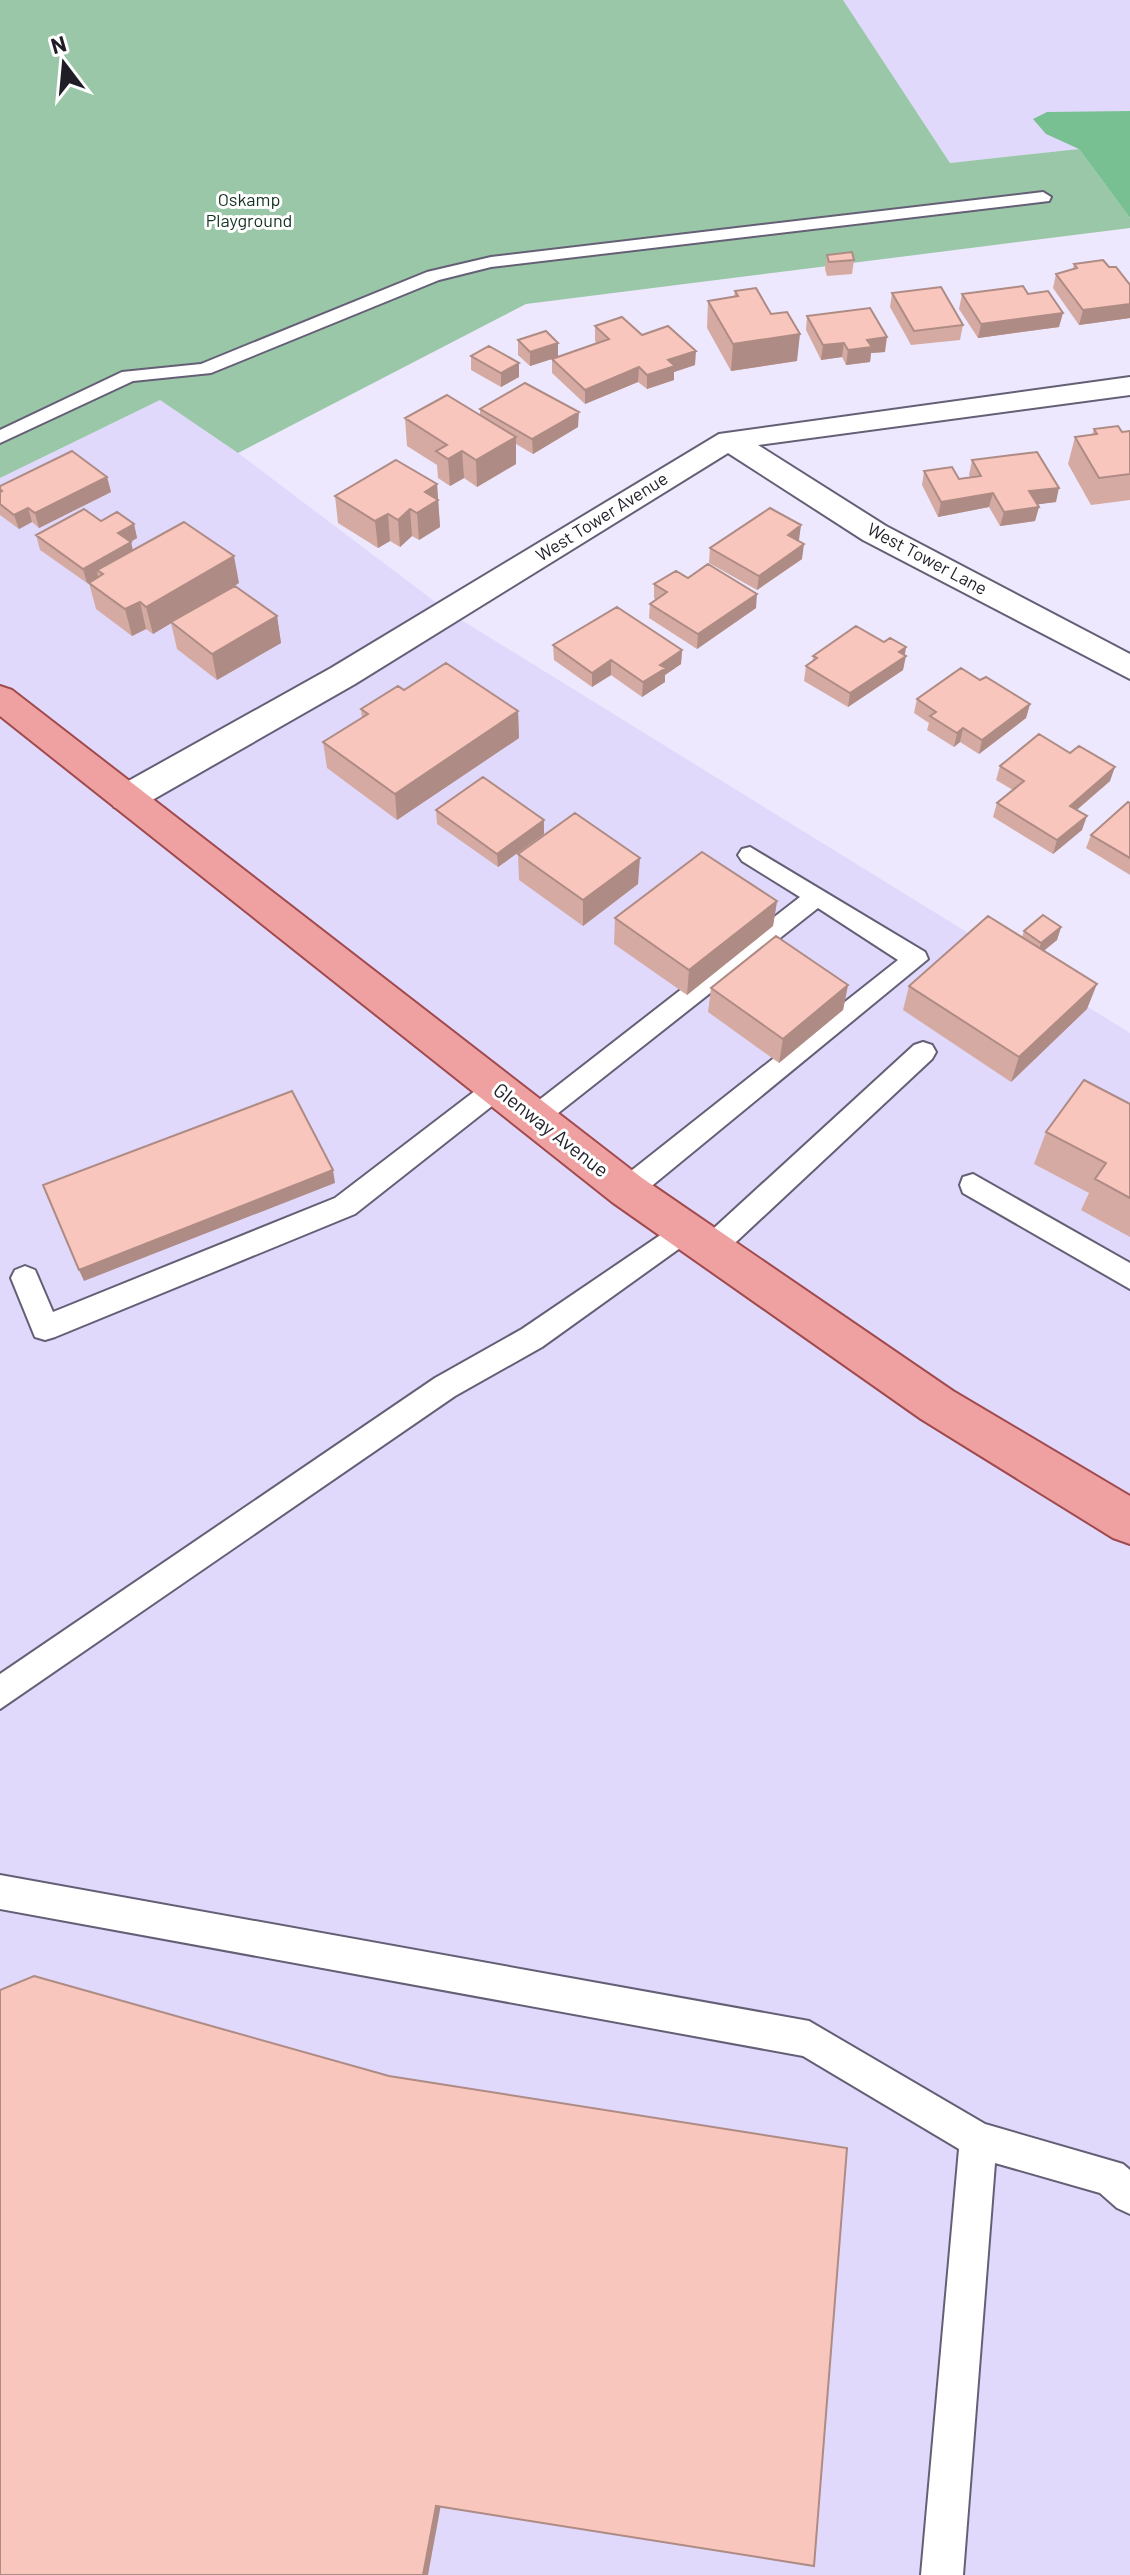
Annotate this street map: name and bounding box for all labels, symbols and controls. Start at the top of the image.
north arrow [24,24,104,104]
text: N [48,29,69,58]
park label: Oskamp Playground [206,188,292,231]
street label: West Tower Avenue [532,467,671,566]
street label: West Tower Lane [864,517,991,599]
street label: Glenway Avenue [489,1077,614,1182]

